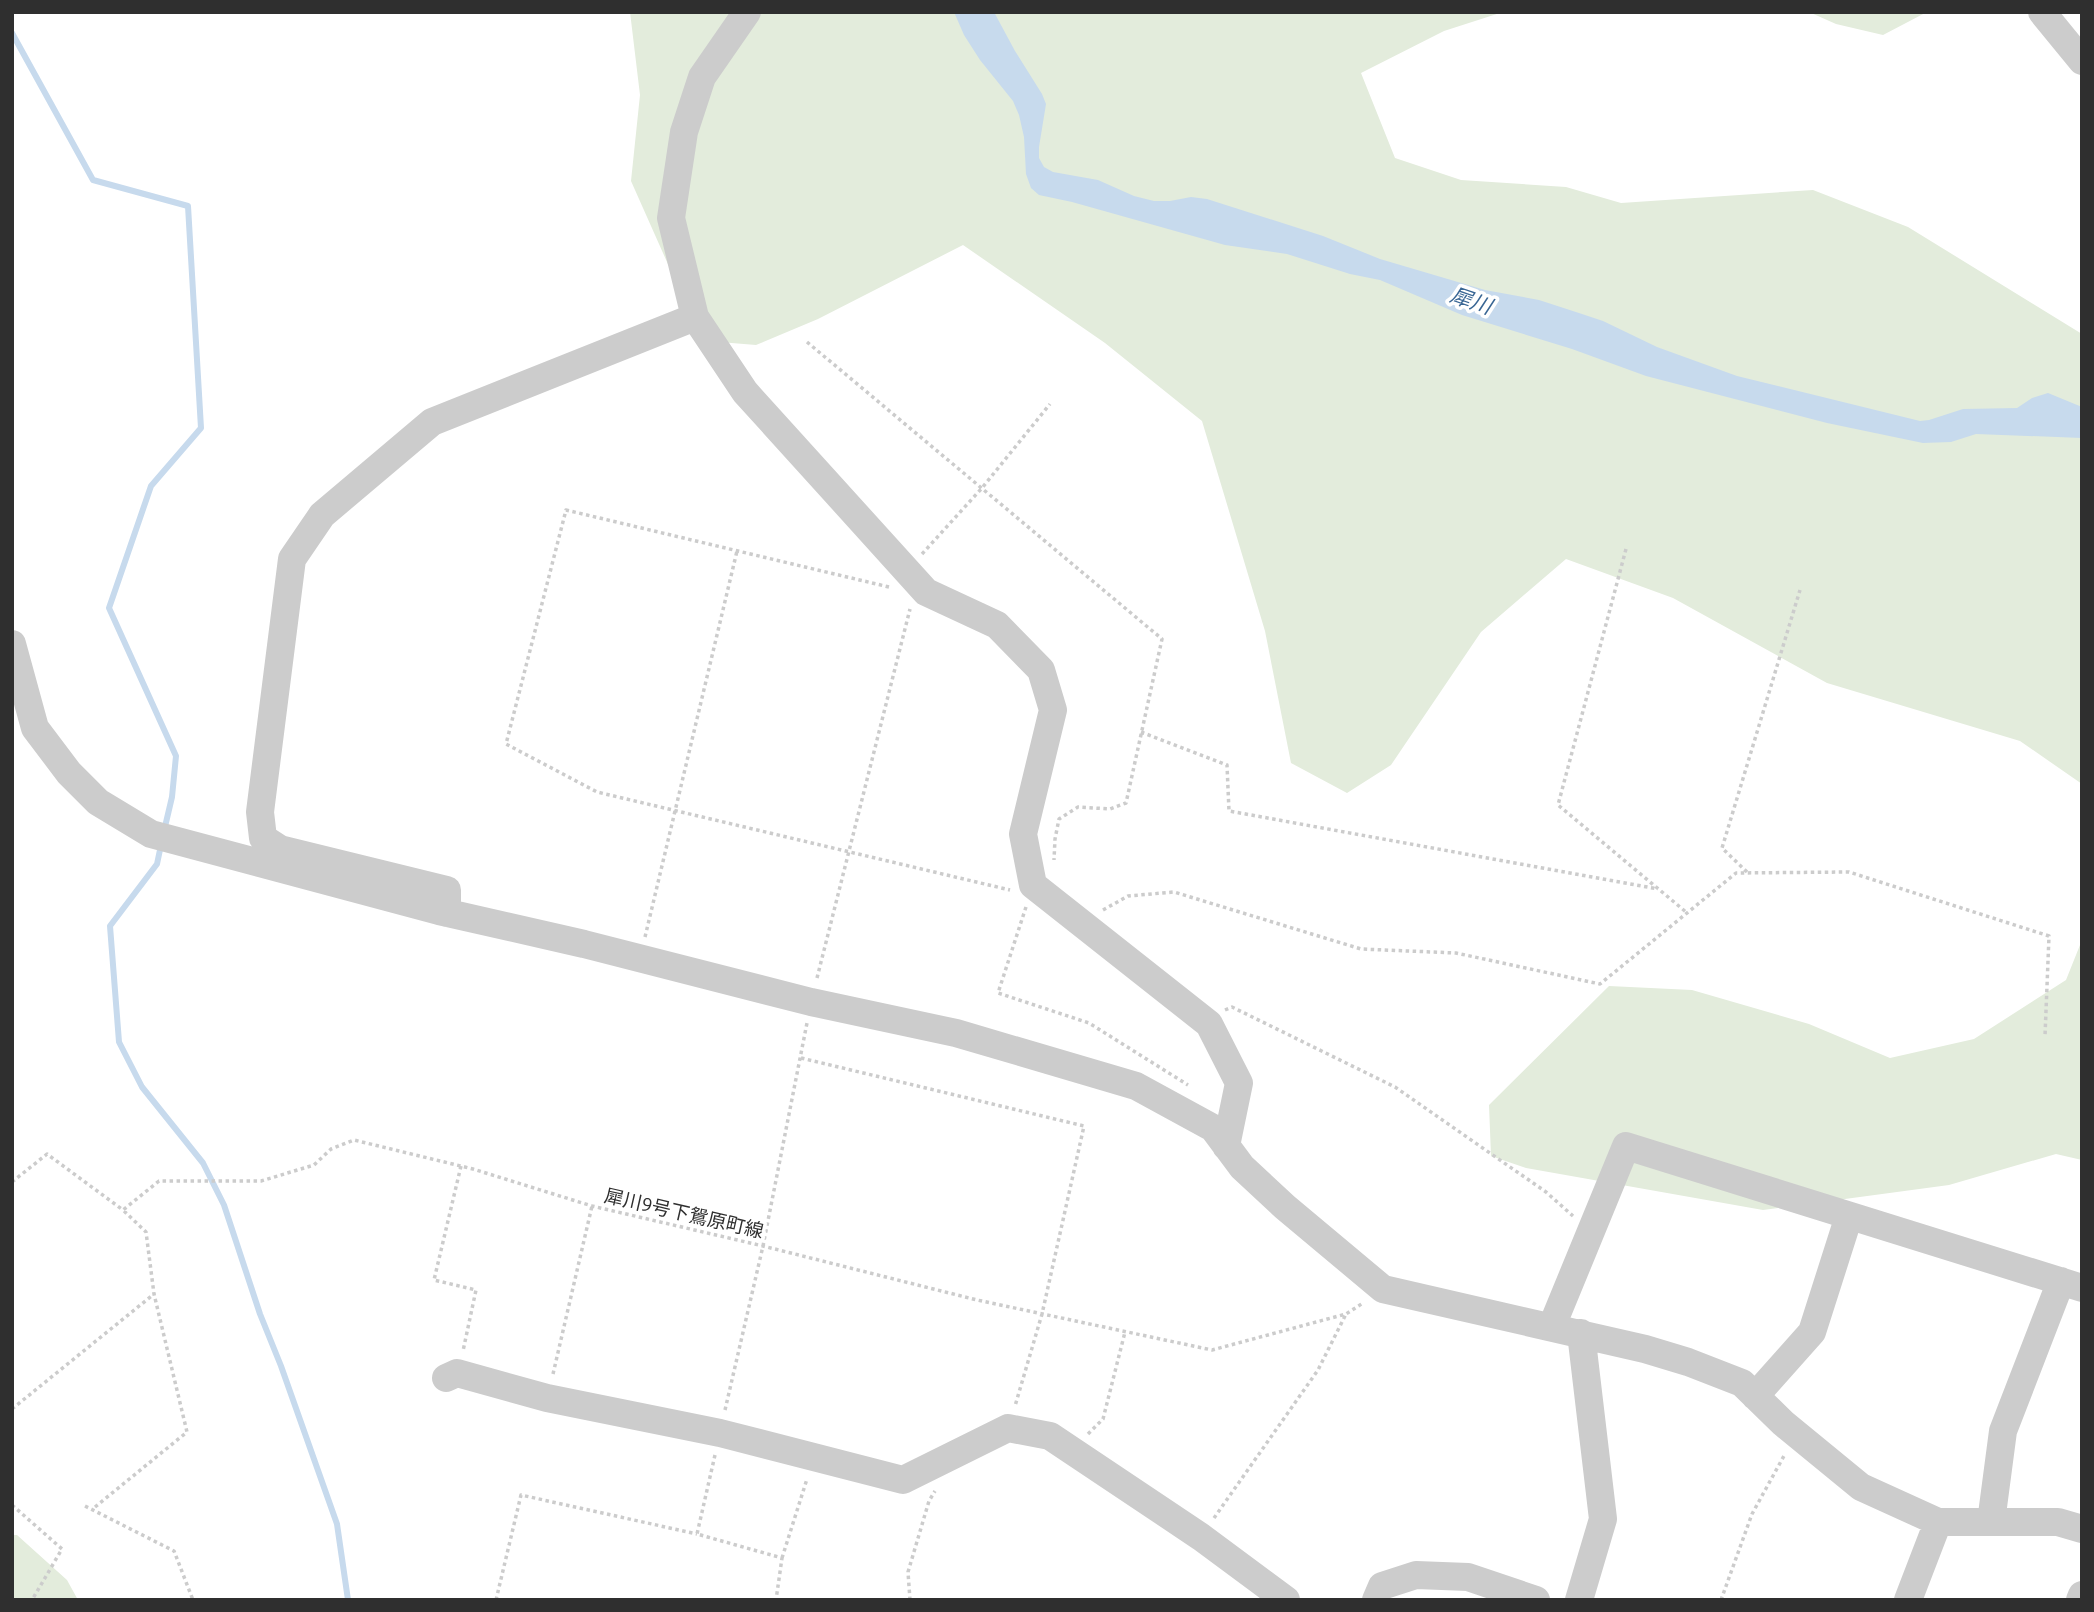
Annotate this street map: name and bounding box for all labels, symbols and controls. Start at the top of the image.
water label: 犀川 [1448,282,1497,319]
street label: 犀川9号下鴛原町線 [602,1184,766,1242]

